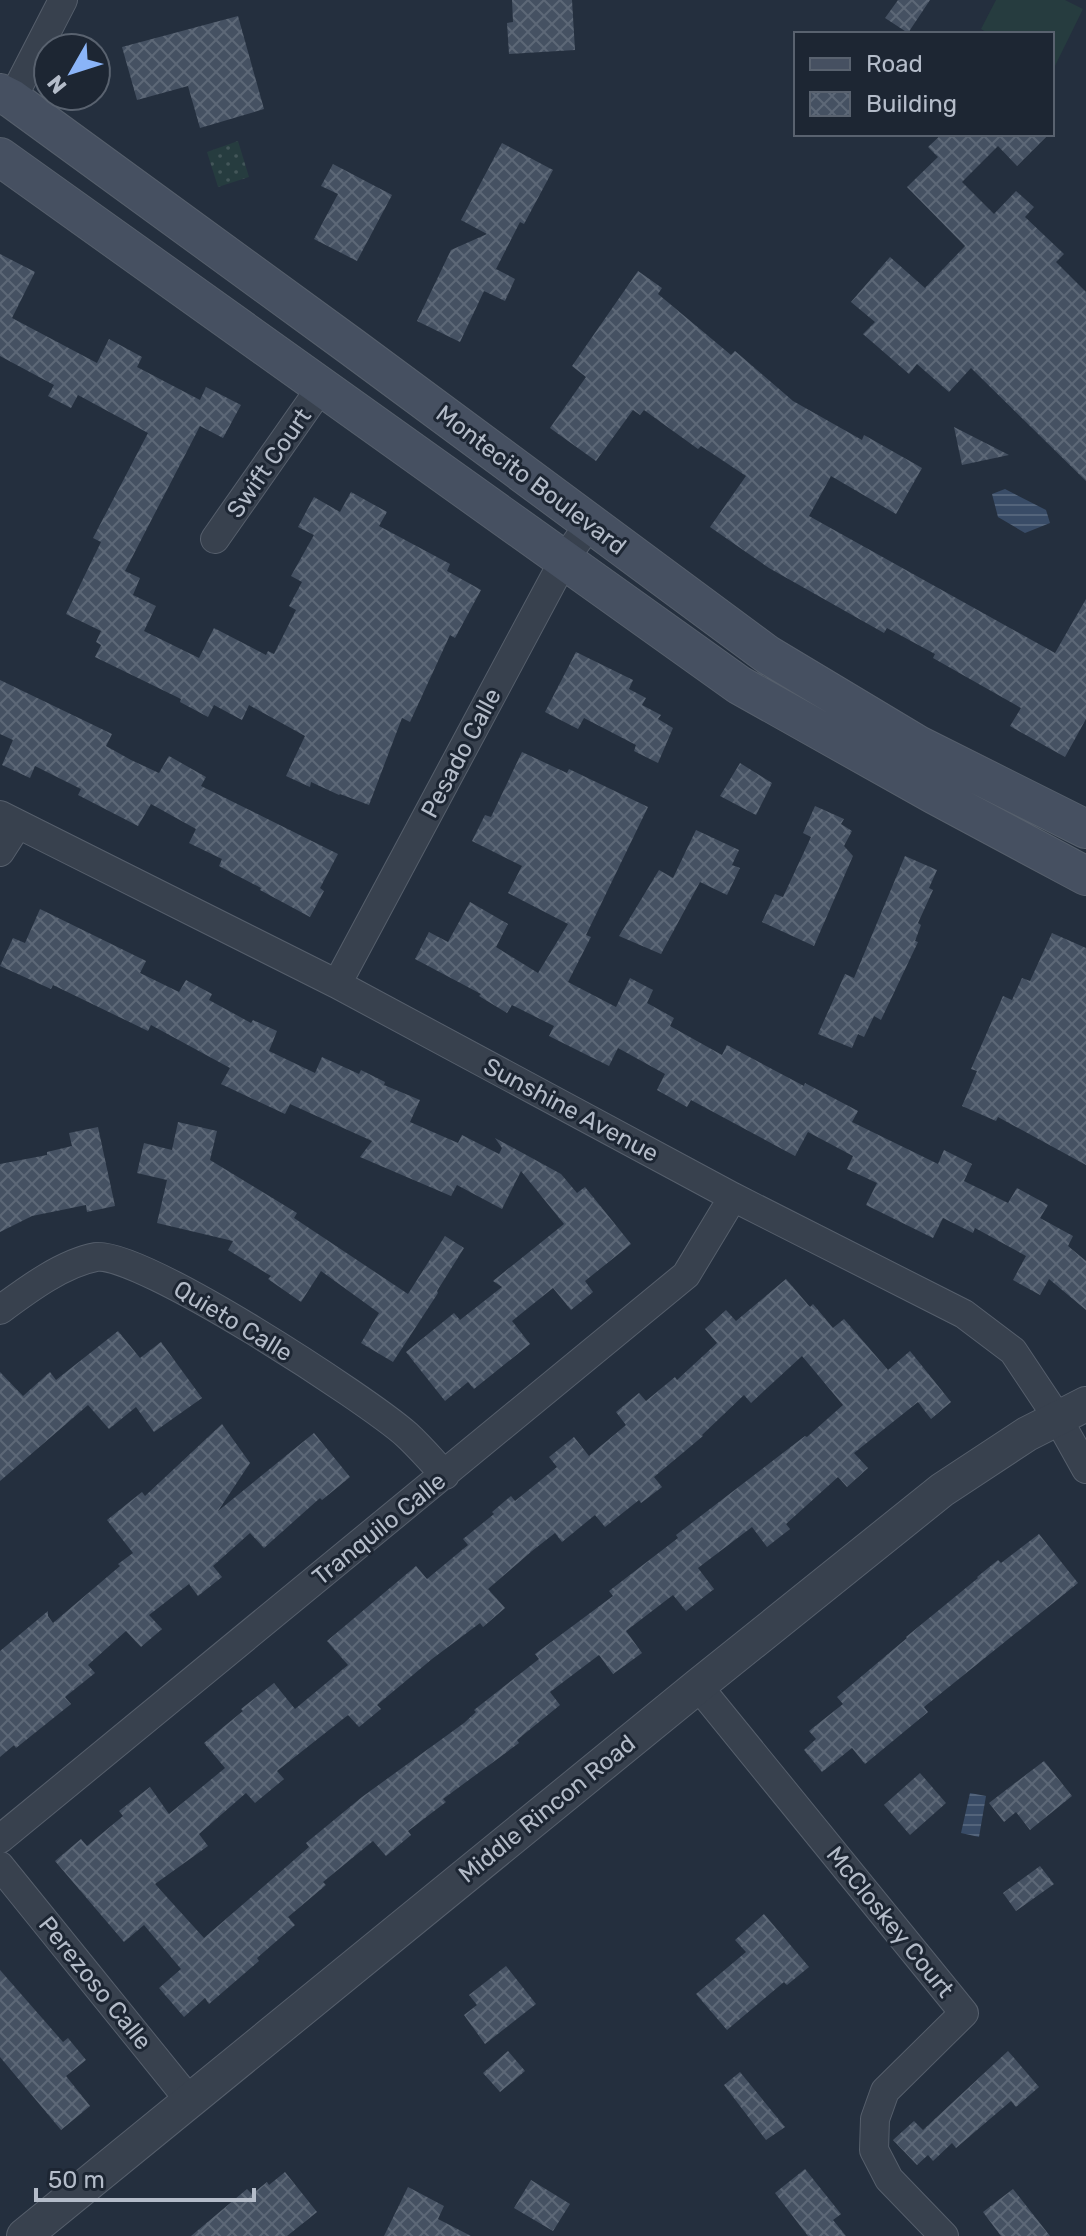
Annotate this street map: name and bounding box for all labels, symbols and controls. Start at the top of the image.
north arrow [32,32,112,112]
legend [794,32,1054,136]
text: Road [866,50,923,78]
text: N [41,70,72,99]
text: Building [866,90,957,118]
street label: Montecito Boulevard [431,399,631,561]
street label: Swift Court [221,403,317,523]
street label: Pesado Calle [415,684,507,822]
street label: Sunshine Avenue [479,1052,663,1168]
street label: Quieto Calle [169,1275,297,1367]
street label: Tranquilo Calle [307,1467,451,1591]
street label: Middle Rincon Road [453,1729,641,1889]
street label: McCloskey Court [821,1841,959,2003]
street label: Perezoso Calle [33,1911,157,2055]
scale bar [36,2152,254,2202]
text: 50 m [48,2166,105,2194]

